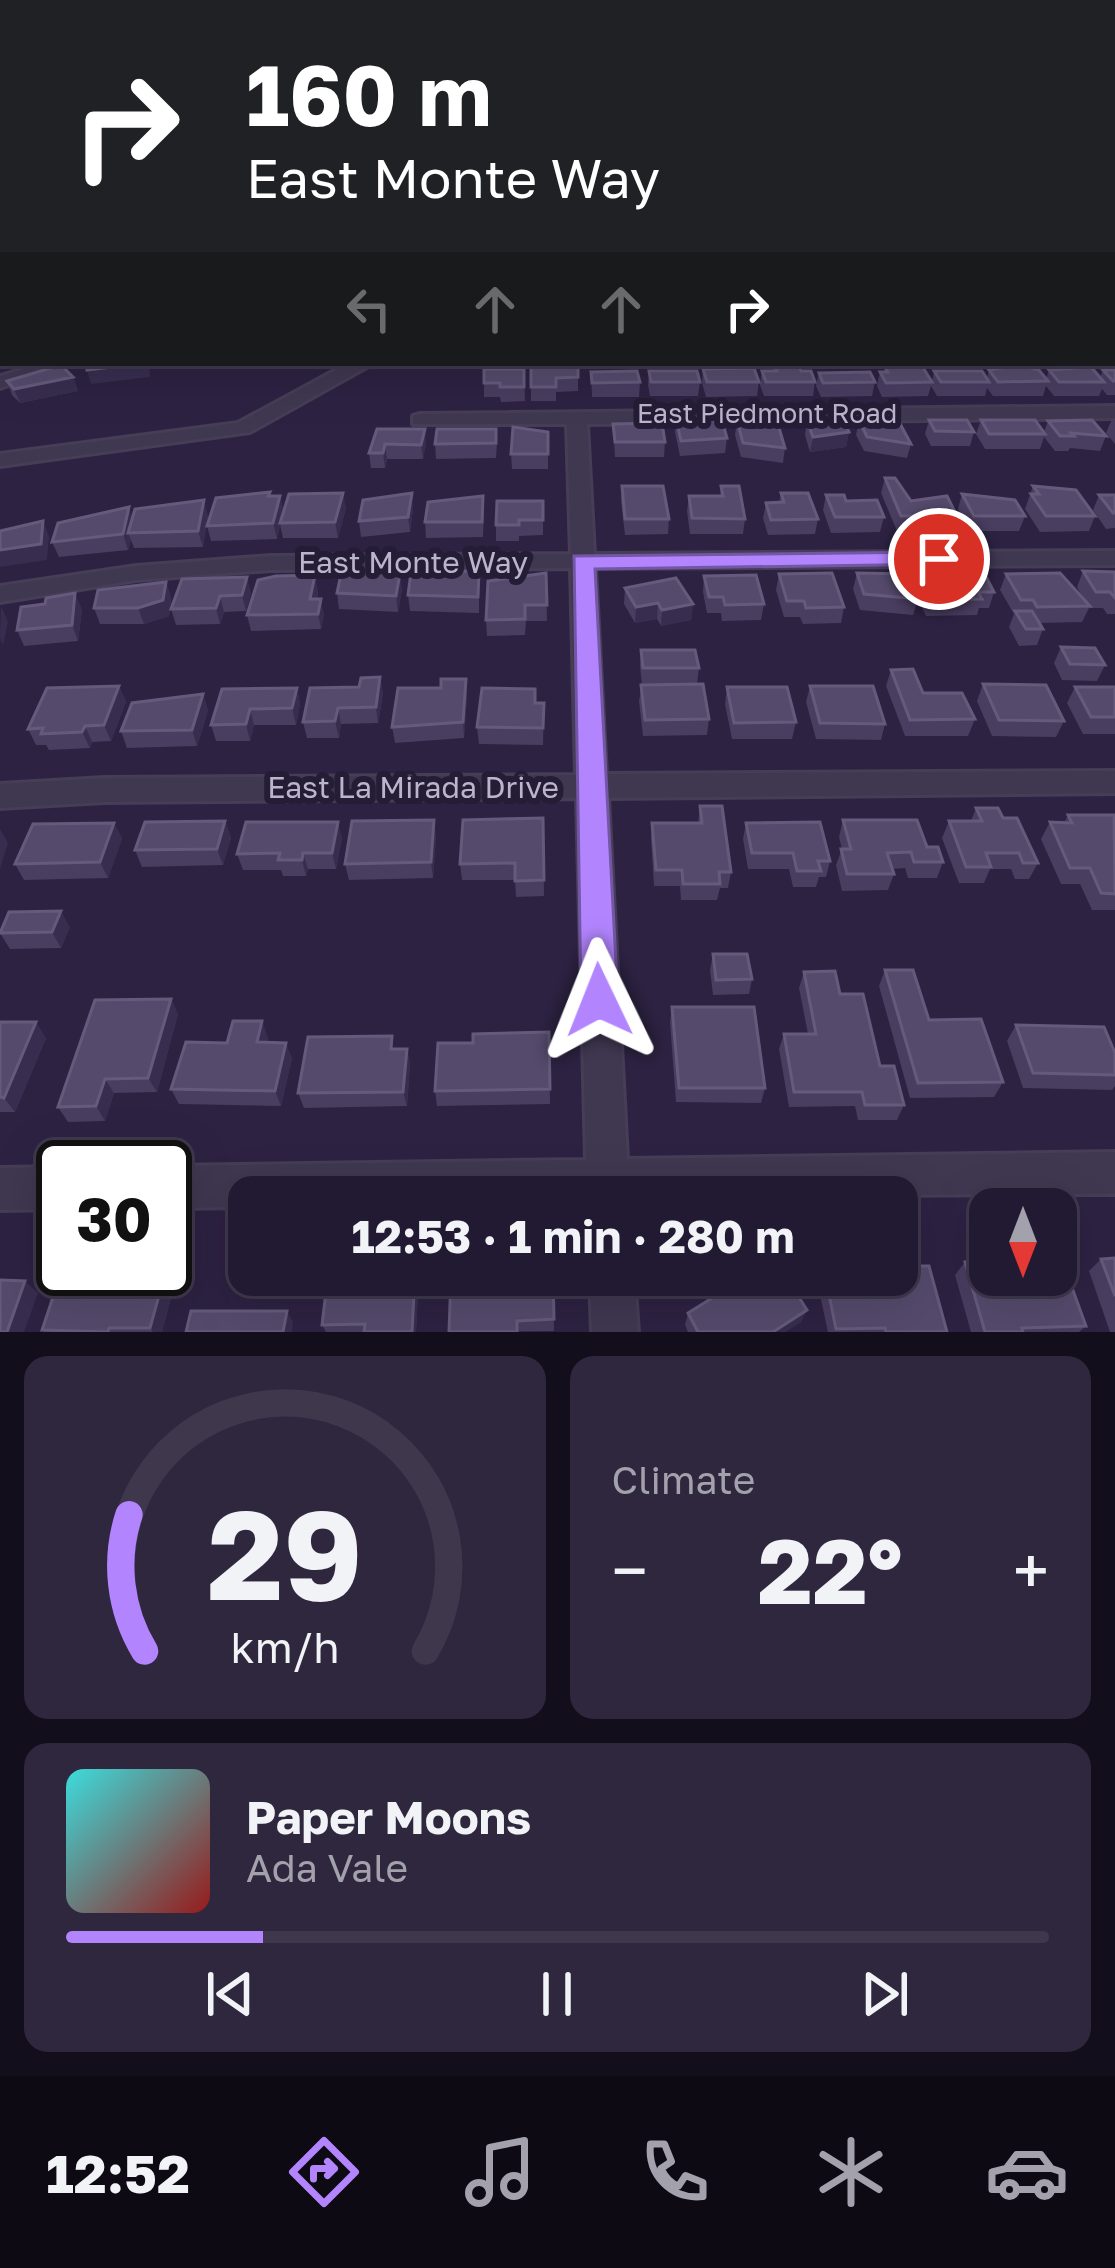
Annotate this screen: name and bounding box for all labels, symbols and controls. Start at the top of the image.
text: 160 m [246,44,492,144]
icon: right [48,48,204,204]
text: East Monte Way [246,145,660,210]
icon: left [336,276,402,342]
icon: ahead [462,276,528,342]
icon: ahead [588,276,654,342]
icon: right [714,276,780,342]
street label: East Piedmont Road [637,397,897,429]
pin [888,508,990,610]
icon: arrive [906,526,972,592]
street label: East Monte Way [298,544,528,580]
street label: East La Mirada Drive [267,769,559,805]
position arrow [536,937,662,1063]
speed limit sign: 30 [36,1140,192,1296]
north arrow [969,1188,1077,1296]
map controls [969,1188,1077,1296]
text: 12:53 · 1 min · 280 m [351,1209,795,1263]
text: Climate [612,1456,755,1503]
text: 29 [207,1478,362,1627]
text: 22° [758,1516,903,1624]
text: − [612,1530,648,1610]
text: + [1013,1530,1049,1610]
text: km/h [230,1620,339,1671]
text: Paper Moons [246,1790,531,1844]
text: Ada Vale [246,1844,408,1891]
icon: previous [197,1961,263,2027]
icon: pause [524,1961,590,2027]
icon: next [852,1961,918,2027]
icon: directions [282,2130,366,2214]
icon: music [458,2130,542,2214]
icon: phone [633,2130,717,2214]
icon: climate [809,2130,893,2214]
icon: car [985,2130,1069,2214]
text: 12:52 [46,2140,190,2205]

